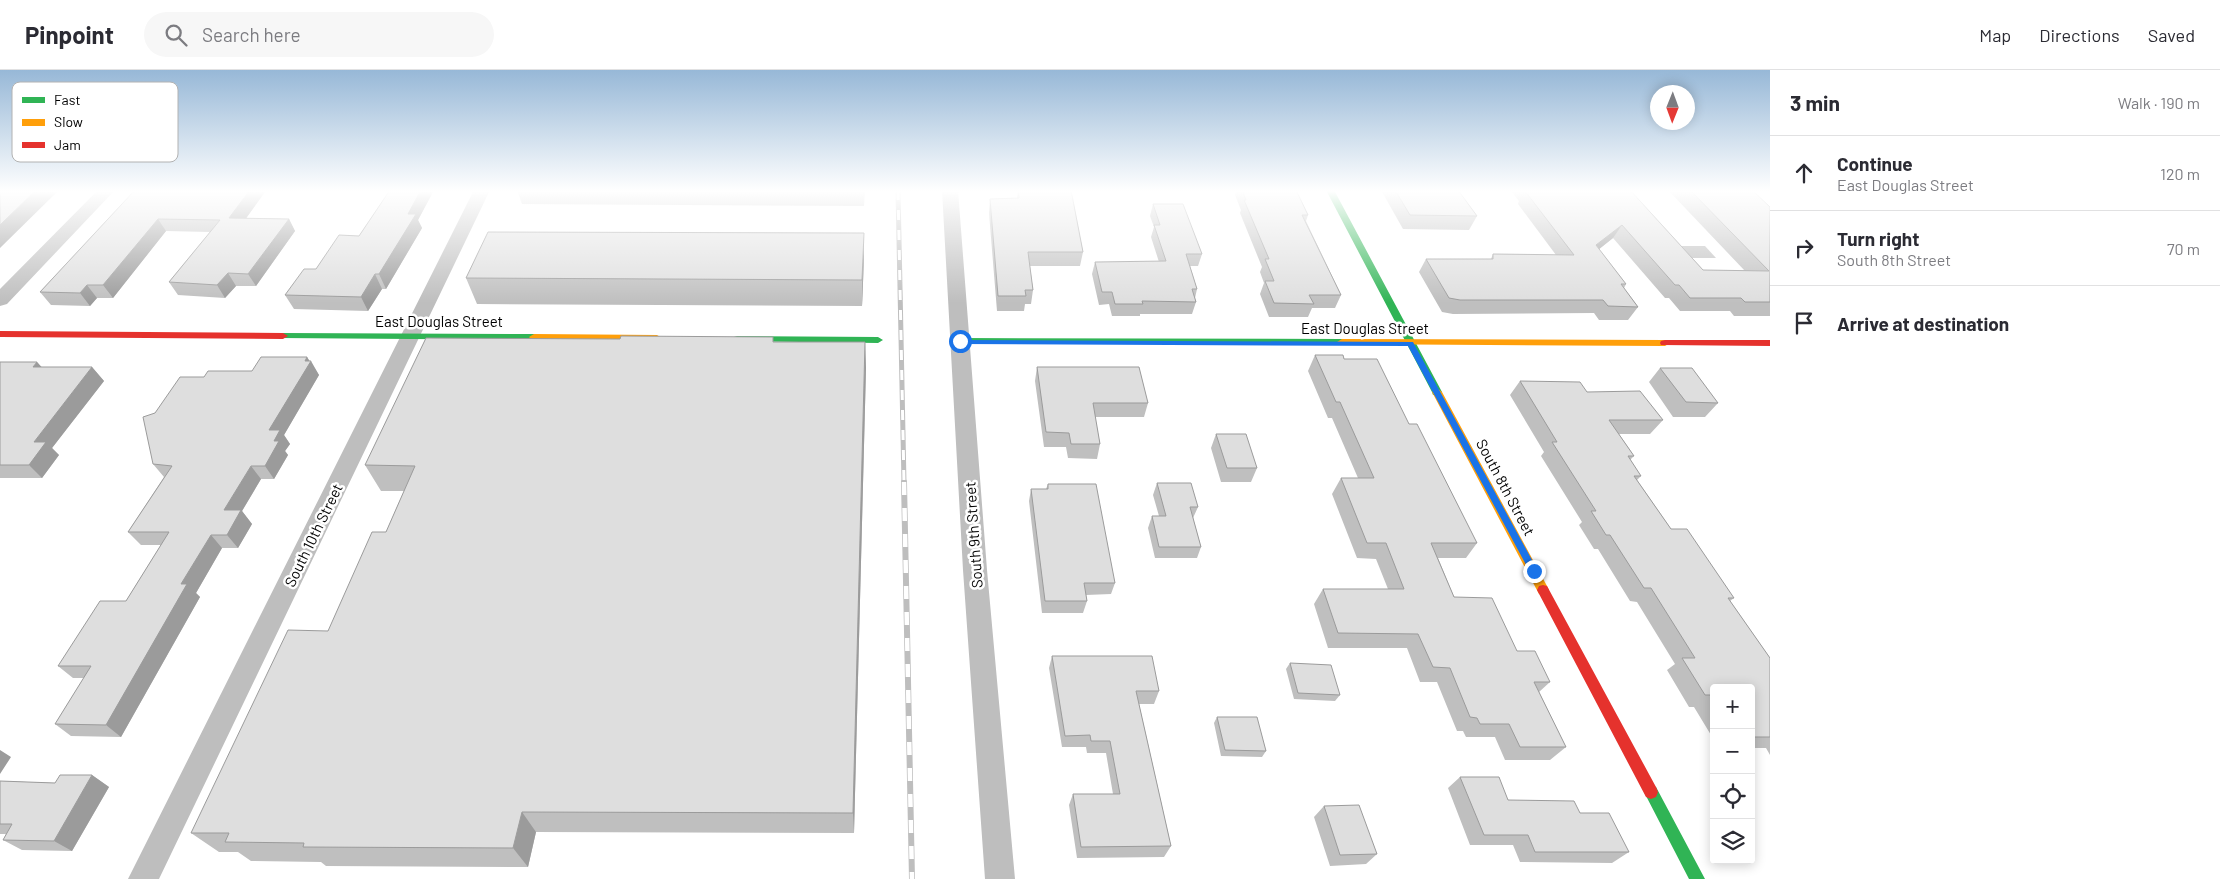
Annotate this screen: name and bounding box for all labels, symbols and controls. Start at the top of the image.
search box [144,12,494,57]
text: Pinpoint [25,20,114,49]
icon: search [162,21,190,49]
text: Search here [202,23,301,46]
text: Map [1979,24,2011,46]
text: Directions [2039,24,2120,46]
text: Saved [2148,24,2195,46]
legend [12,82,178,162]
north arrow [1650,85,1695,130]
text: 3 min [1790,90,1840,115]
text: Fast [54,91,80,108]
text: Walk · 190 m [2118,93,2200,112]
text: Slow [54,113,83,130]
text: Jam [54,136,81,153]
text: Continue [1837,152,1913,175]
icon: ahead [1790,159,1818,187]
text: 120 m [2160,164,2200,183]
text: East Douglas Street [1837,175,1974,194]
text: Turn right [1837,227,1919,250]
icon: right [1790,234,1818,262]
text: 70 m [2167,239,2200,258]
text: South 8th Street [1837,250,1951,269]
icon: arrive [1790,309,1818,337]
street label: East Douglas Street [375,312,503,330]
text: Arrive at destination [1837,312,2009,335]
street label: East Douglas Street [1301,319,1429,337]
route start [949,330,972,353]
street label: South 8th Street [1473,436,1539,538]
street label: South 10th Street [280,480,346,590]
street label: South 9th Street [960,481,986,589]
route end [1523,560,1546,583]
map controls [1710,684,1755,864]
button: + [1710,684,1755,729]
button: − [1710,729,1755,774]
button: locate [1710,774,1755,819]
button: layers [1710,819,1755,864]

